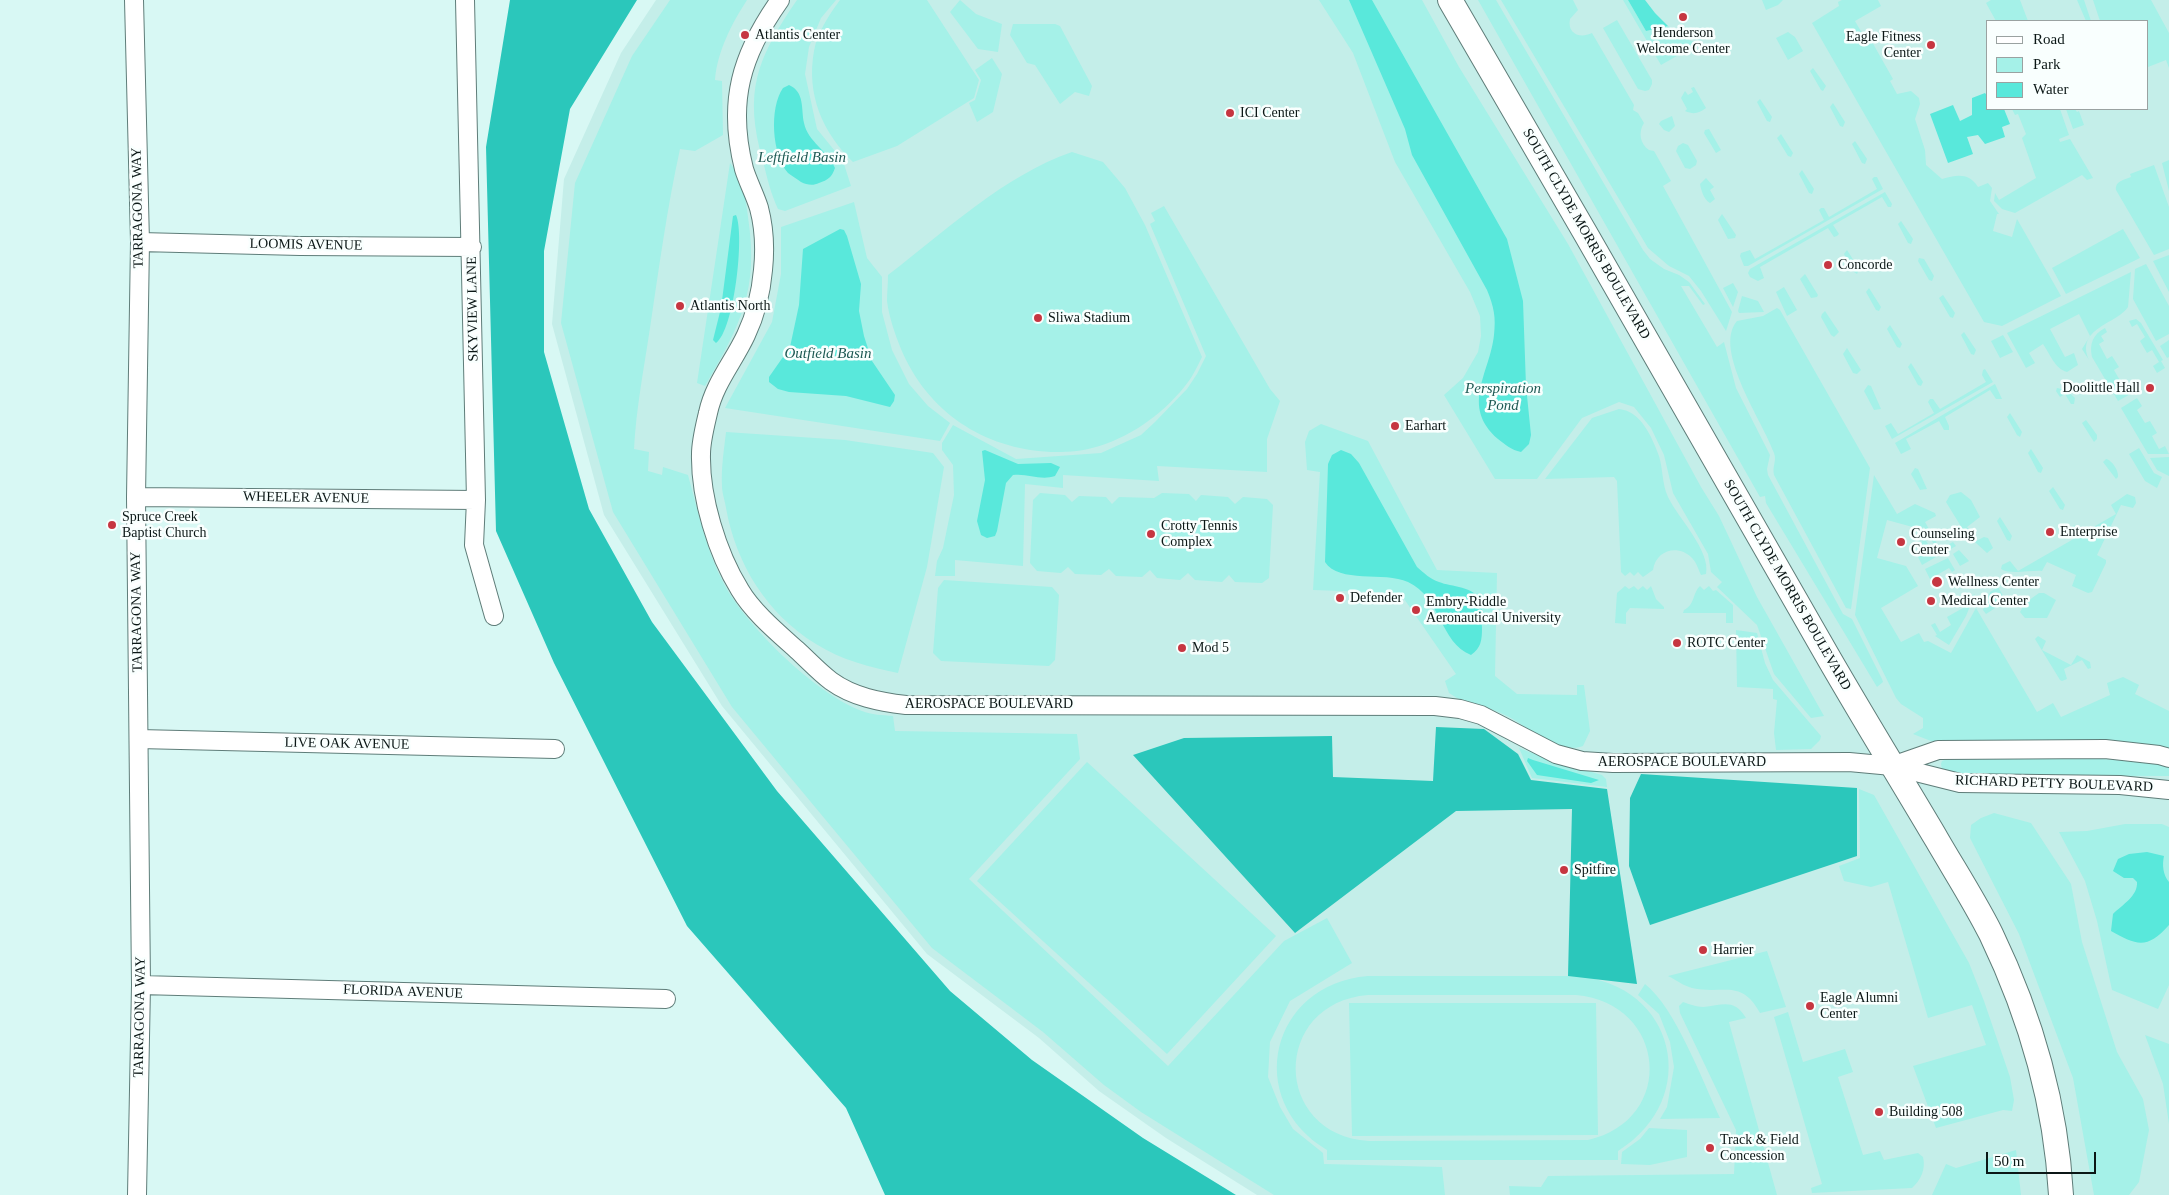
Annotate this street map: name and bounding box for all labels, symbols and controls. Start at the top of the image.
marker: Henderson Welcome Center [1677,11,1689,23]
legend [1986,20,2149,110]
place label: Henderson Welcome Center [1636,25,1730,58]
place label: Atlantis Center [755,27,840,43]
marker: Atlantis Center [739,29,751,41]
place label: Eagle Fitness Center [1846,29,1921,62]
text: Road [2033,31,2065,47]
marker: Eagle Fitness Center [1925,39,1937,51]
text: Park [2033,56,2061,72]
text: Water [2033,81,2068,97]
place label: ICI Center [1240,105,1299,121]
marker: ICI Center [1224,107,1236,119]
street label: SOUTH CLYDE MORRIS BOULEVARD [1519,126,1653,342]
street label: TARRAGONA WAY [129,147,147,269]
water label: Leftfield Basin [758,149,846,167]
street label: LOOMIS AVENUE [249,236,363,254]
street label: SKYVIEW LANE [464,256,482,362]
place label: Concorde [1838,257,1892,273]
marker: Concorde [1822,259,1834,271]
place label: Atlantis North [690,298,770,314]
marker: Atlantis North [674,300,686,312]
place label: Sliwa Stadium [1048,310,1130,326]
marker: Sliwa Stadium [1032,312,1044,324]
water label: Outfield Basin [784,345,872,363]
water label: Perspiration Pond [1465,380,1541,415]
place label: Doolittle Hall [2063,380,2140,396]
marker: Doolittle Hall [2144,382,2156,394]
place label: Earhart [1405,418,1446,434]
marker: Earhart [1389,420,1401,432]
street label: SOUTH CLYDE MORRIS BOULEVARD [1720,477,1854,693]
street label: WHEELER AVENUE [243,489,369,507]
place label: Spruce Creek Baptist Church [122,509,206,542]
place label: Crotty Tennis Complex [1161,518,1237,550]
marker: Spruce Creek Baptist Church [106,519,118,531]
place label: Enterprise [2060,524,2118,540]
place label: Counseling Center [1911,526,1975,558]
marker: Enterprise [2044,526,2056,538]
marker: Crotty Tennis Complex [1145,528,1157,540]
marker: Counseling Center [1895,536,1907,548]
street label: TARRAGONA WAY [128,551,146,673]
place label: Wellness Center [1948,574,2039,590]
marker: Wellness Center [1930,575,1944,589]
place label: Defender [1350,590,1402,606]
marker: Defender [1334,592,1346,604]
place label: Medical Center [1941,593,2028,609]
place label: Embry-Riddle Aeronautical University [1426,594,1561,626]
marker: Medical Center [1925,595,1937,607]
marker: Embry-Riddle Aeronautical University [1410,604,1422,616]
place label: ROTC Center [1687,635,1765,651]
marker: ROTC Center [1671,637,1683,649]
place label: Mod 5 [1192,640,1229,656]
marker: Mod 5 [1176,642,1188,654]
street label: AEROSPACE BOULEVARD [905,696,1073,712]
street label: LIVE OAK AVENUE [284,735,410,753]
street label: AEROSPACE BOULEVARD [1598,754,1766,770]
street label: RICHARD PETTY BOULEVARD [1955,772,2153,796]
place label: Spitfire [1574,862,1616,878]
marker: Spitfire [1558,864,1570,876]
place label: Harrier [1713,942,1753,958]
marker: Harrier [1697,944,1709,956]
street label: TARRAGONA WAY [131,956,149,1078]
street label: FLORIDA AVENUE [343,982,463,1002]
place label: Eagle Alumni Center [1820,990,1898,1022]
marker: Eagle Alumni Center [1804,1000,1816,1012]
place label: Building 508 [1889,1104,1963,1120]
marker: Building 508 [1873,1106,1885,1118]
place label: Track & Field Concession [1720,1132,1799,1164]
marker: Track & Field Concession [1704,1142,1716,1154]
scale bar [1989,1142,2099,1174]
text: 50 m [1994,1153,2024,1169]

